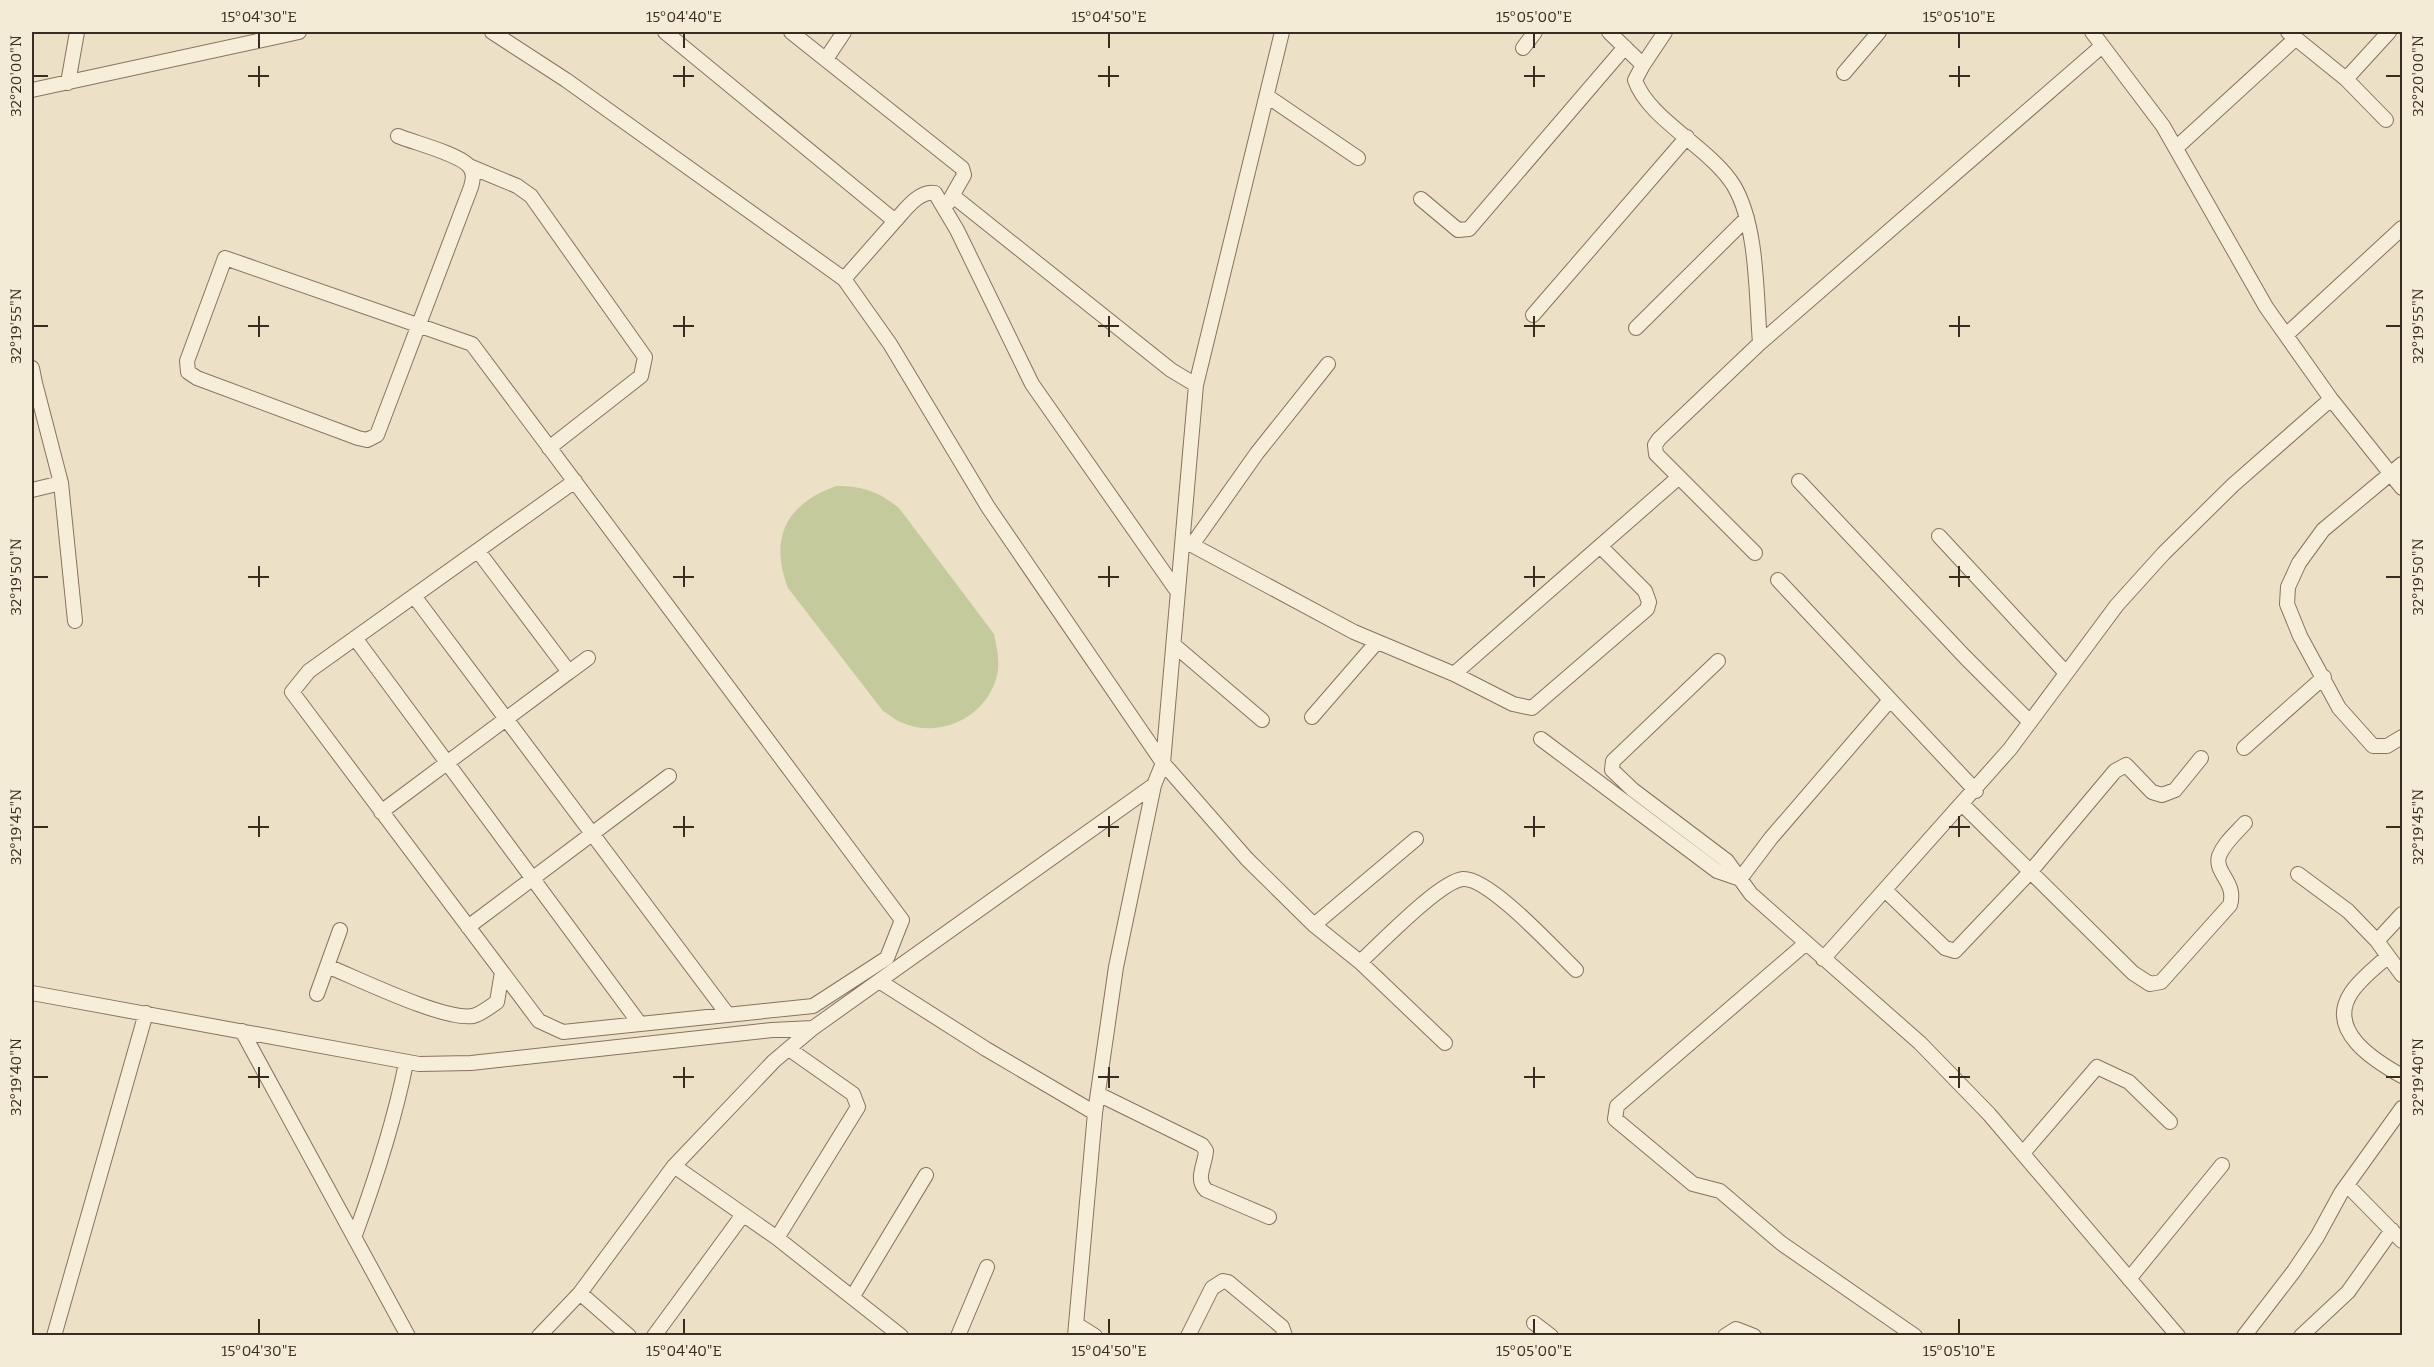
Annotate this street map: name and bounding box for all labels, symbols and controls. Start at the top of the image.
text: 15°04'30"E [221,8,297,26]
text: 15°04'40"E [646,8,722,26]
text: 15°04'50"E [1071,8,1147,26]
text: 15°05'00"E [1496,8,1572,26]
text: 15°05'10"E [1923,8,1995,26]
text: 32°20'00"N [7,35,25,117]
text: 32°20'00"N [2409,35,2427,117]
text: 32°19'55"N [7,288,25,364]
text: 32°19'55"N [2409,288,2427,364]
text: 32°19'50"N [7,538,25,616]
text: 32°19'50"N [2409,538,2427,616]
text: 32°19'45"N [7,789,25,865]
text: 32°19'45"N [2409,789,2427,865]
text: 32°19'40"N [7,1038,25,1116]
text: 32°19'40"N [2409,1038,2427,1116]
text: 15°04'30"E [221,1342,297,1360]
text: 15°04'40"E [646,1342,722,1360]
text: 15°04'50"E [1071,1342,1147,1360]
text: 15°05'00"E [1496,1342,1572,1360]
text: 15°05'10"E [1923,1342,1995,1360]

